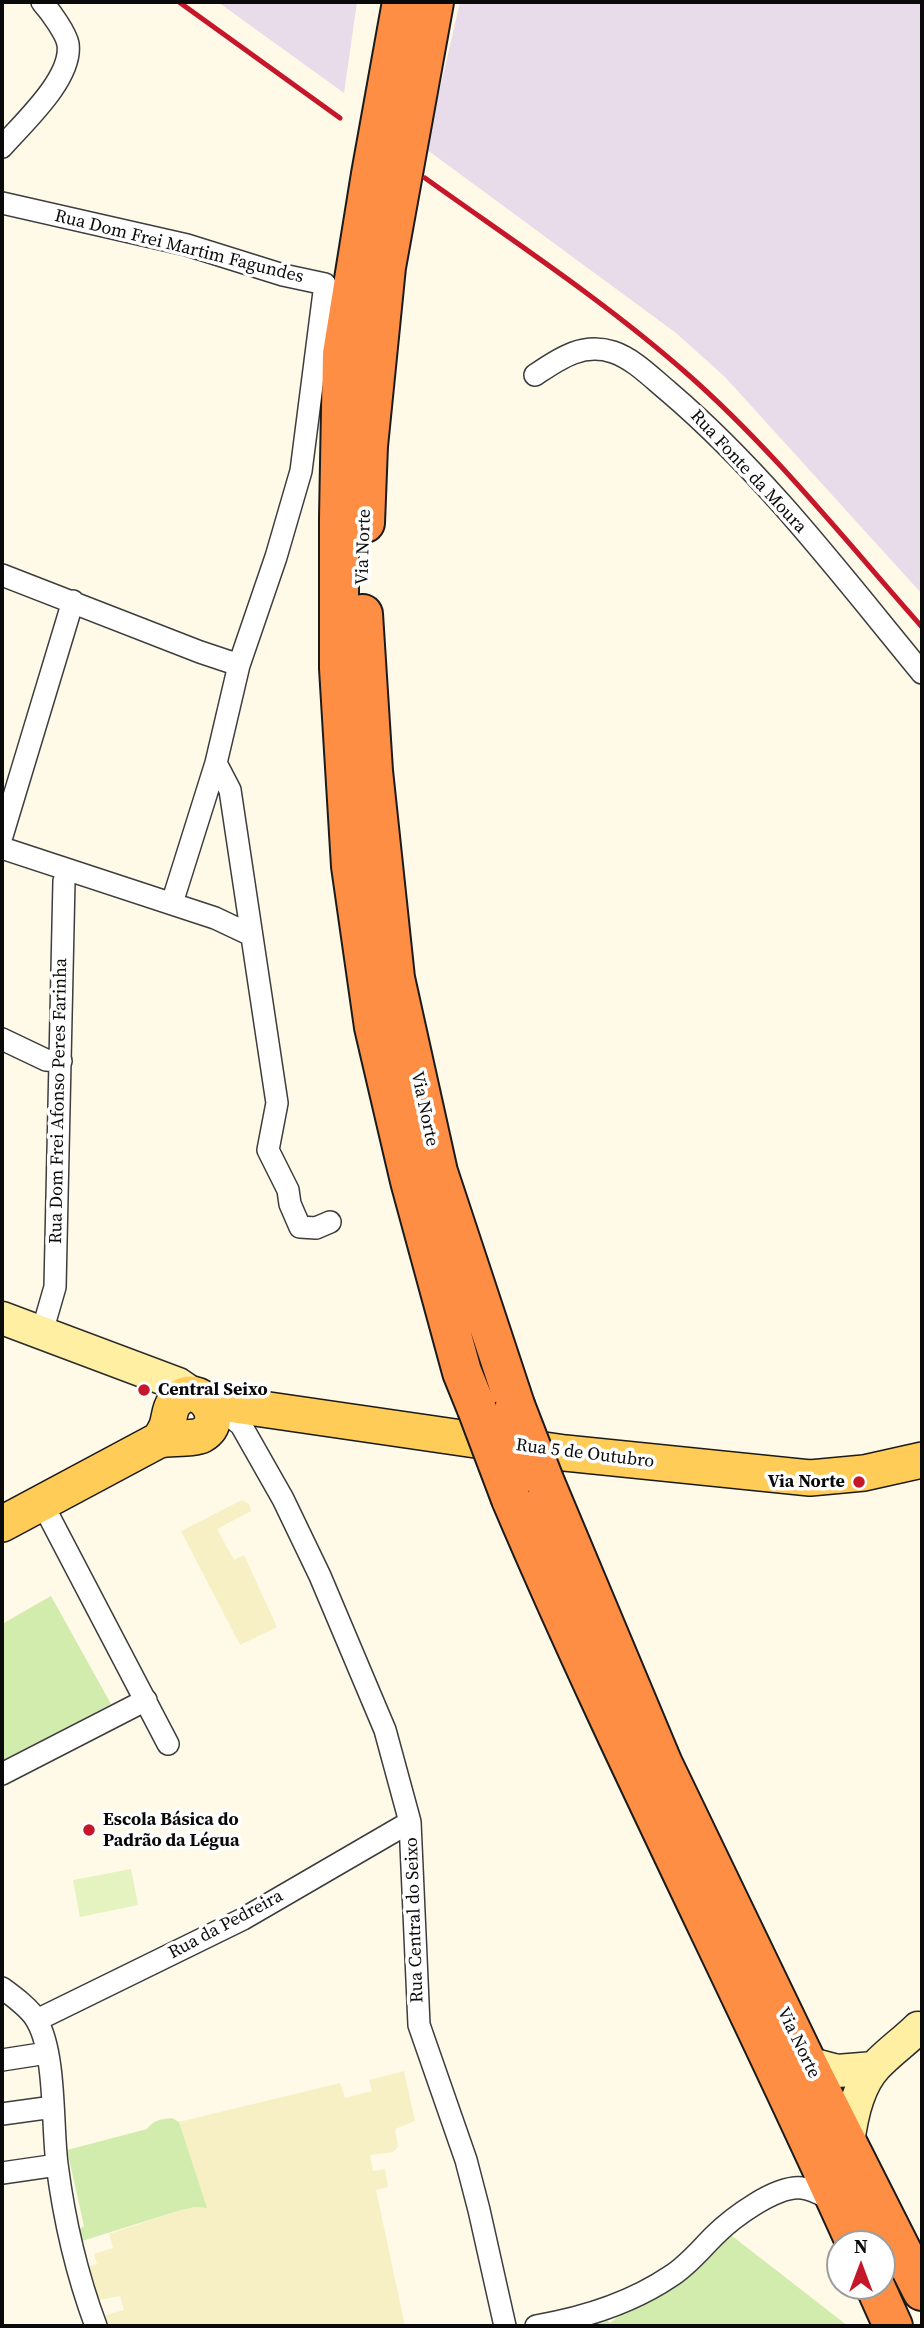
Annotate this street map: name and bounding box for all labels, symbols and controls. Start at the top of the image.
street label: Rua Dom Frei Martim Fagundes [52,206,306,288]
street label: Rua Fonte da Moura [685,406,811,538]
street label: Via Norte [352,509,376,585]
street label: Rua Dom Frei Afonso Peres Farinha [46,958,72,1244]
street label: Via Norte [406,1069,442,1149]
place label: Central Seixo [158,1379,268,1401]
marker: Central Seixo [136,1382,152,1398]
street label: Rua 5 de Outubro [514,1435,656,1473]
place label: Via Norte [768,1471,845,1493]
marker: Via Norte [851,1474,867,1490]
place label: Escola Básica do Padrão da Légua [103,1809,240,1852]
marker: Escola Básica do Padrão da Légua [81,1822,97,1838]
street label: Rua Central do Seixo [401,1837,429,2003]
street label: Rua da Pedreira [165,1886,287,1964]
street label: Via Norte [772,2004,824,2082]
north arrow [826,2230,896,2300]
text: N [854,2233,868,2259]

